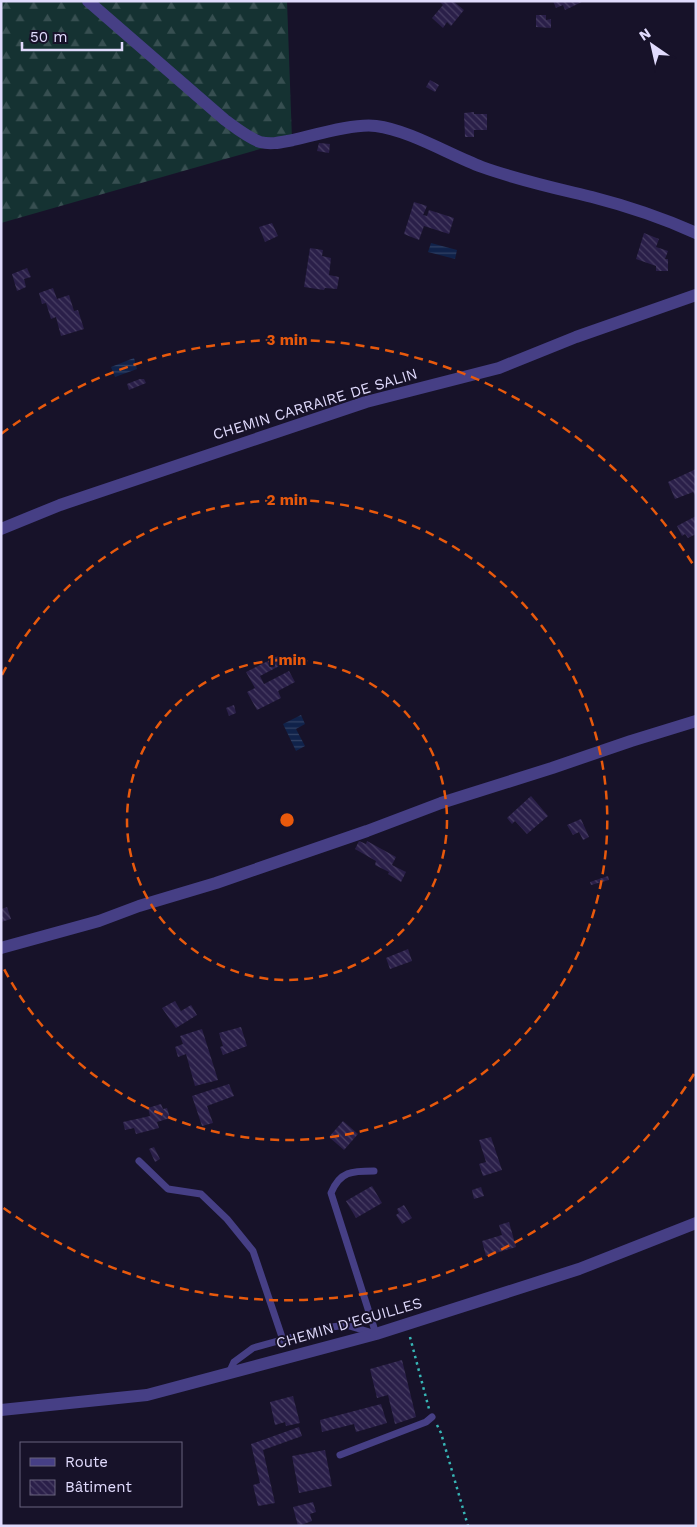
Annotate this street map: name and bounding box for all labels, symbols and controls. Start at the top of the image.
scale bar [22,20,122,52]
north arrow [627,20,677,70]
text: N [636,25,654,44]
text: 50 m [30,28,67,46]
text: 3 min [267,331,307,349]
street label: CHEMIN CARRAIRE DE SALIN [211,364,419,444]
text: 2 min [266,491,308,509]
text: 1 min [268,651,306,669]
centre of rings [278,811,296,829]
street label: CHEMIN D'EGUILLES [274,1294,424,1352]
legend [20,1442,182,1507]
text: Route [65,1453,108,1471]
text: Bâtiment [65,1478,132,1496]

